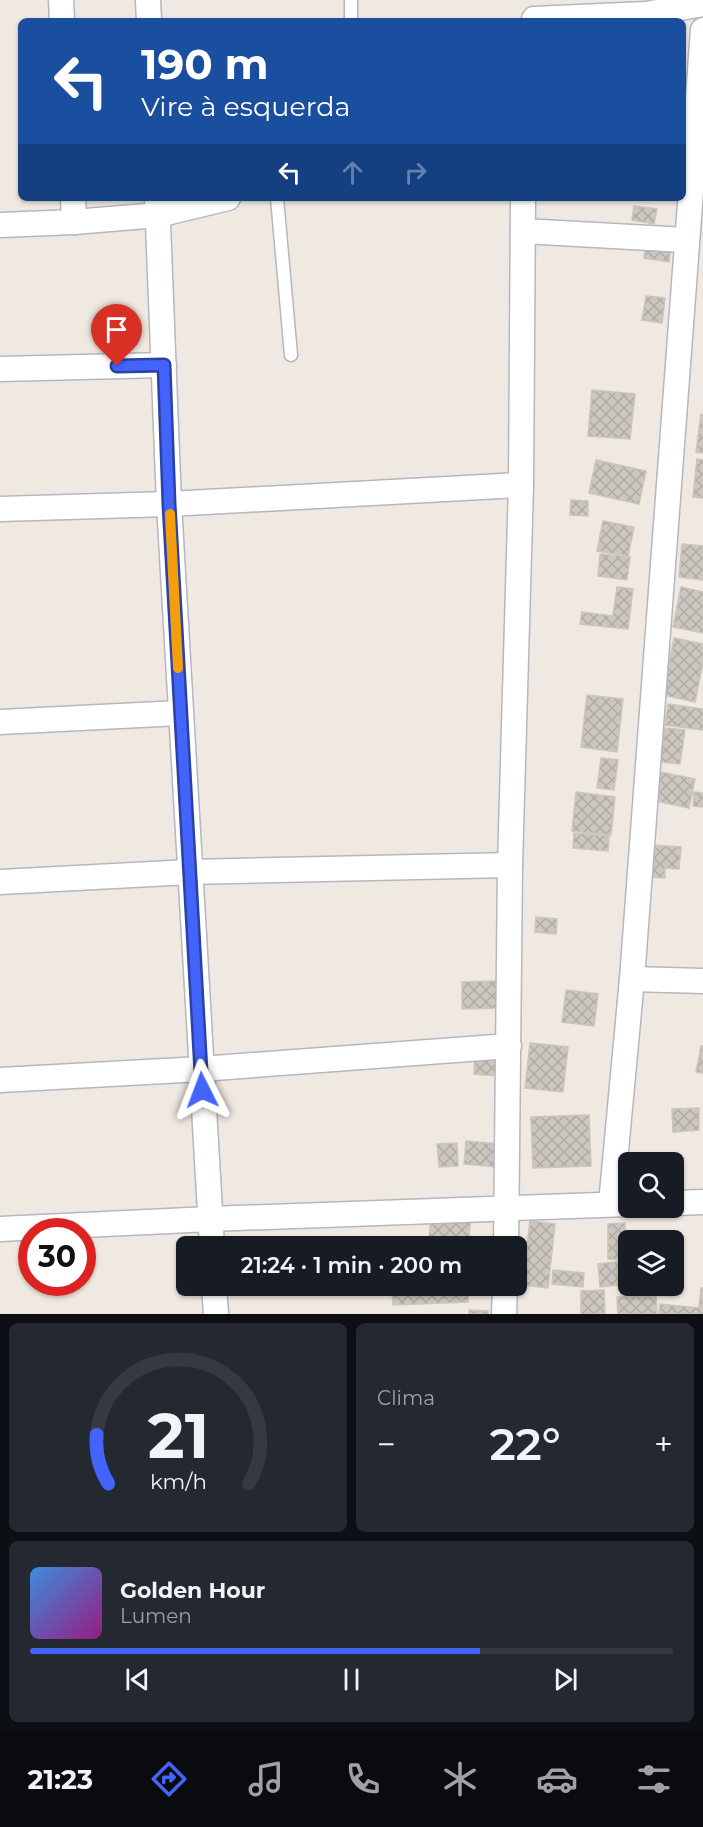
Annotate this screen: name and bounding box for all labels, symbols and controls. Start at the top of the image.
text: 190 m [141,38,269,90]
icon: left [42,42,120,120]
text: Vire à esquerda [141,90,350,123]
icon: left [273,156,306,189]
icon: ahead [336,156,369,189]
icon: right [399,156,432,189]
pin [91,304,142,366]
icon: arrive [100,313,133,346]
position arrow [170,1058,234,1122]
map controls [618,1152,684,1296]
button: search [618,1152,684,1218]
speed limit sign: 30 [18,1218,96,1296]
button: layers [618,1230,684,1296]
text: 21:24 · 1 min · 200 m [241,1252,462,1279]
text: Clima [377,1386,435,1410]
text: 21 [147,1398,209,1474]
text: 22° [489,1416,561,1471]
text: − [377,1424,396,1464]
text: + [654,1424,673,1464]
text: km/h [149,1469,207,1495]
text: Golden Hour [120,1577,265,1604]
text: Lumen [120,1604,192,1628]
icon: previous [121,1663,154,1696]
icon: pause [335,1663,368,1696]
icon: next [549,1663,582,1696]
icon: directions [148,1758,190,1800]
icon: music [245,1758,287,1800]
icon: phone [342,1758,384,1800]
icon: climate [439,1758,481,1800]
icon: car [536,1758,578,1800]
icon: filters [633,1758,675,1800]
text: 21:23 [28,1763,93,1796]

